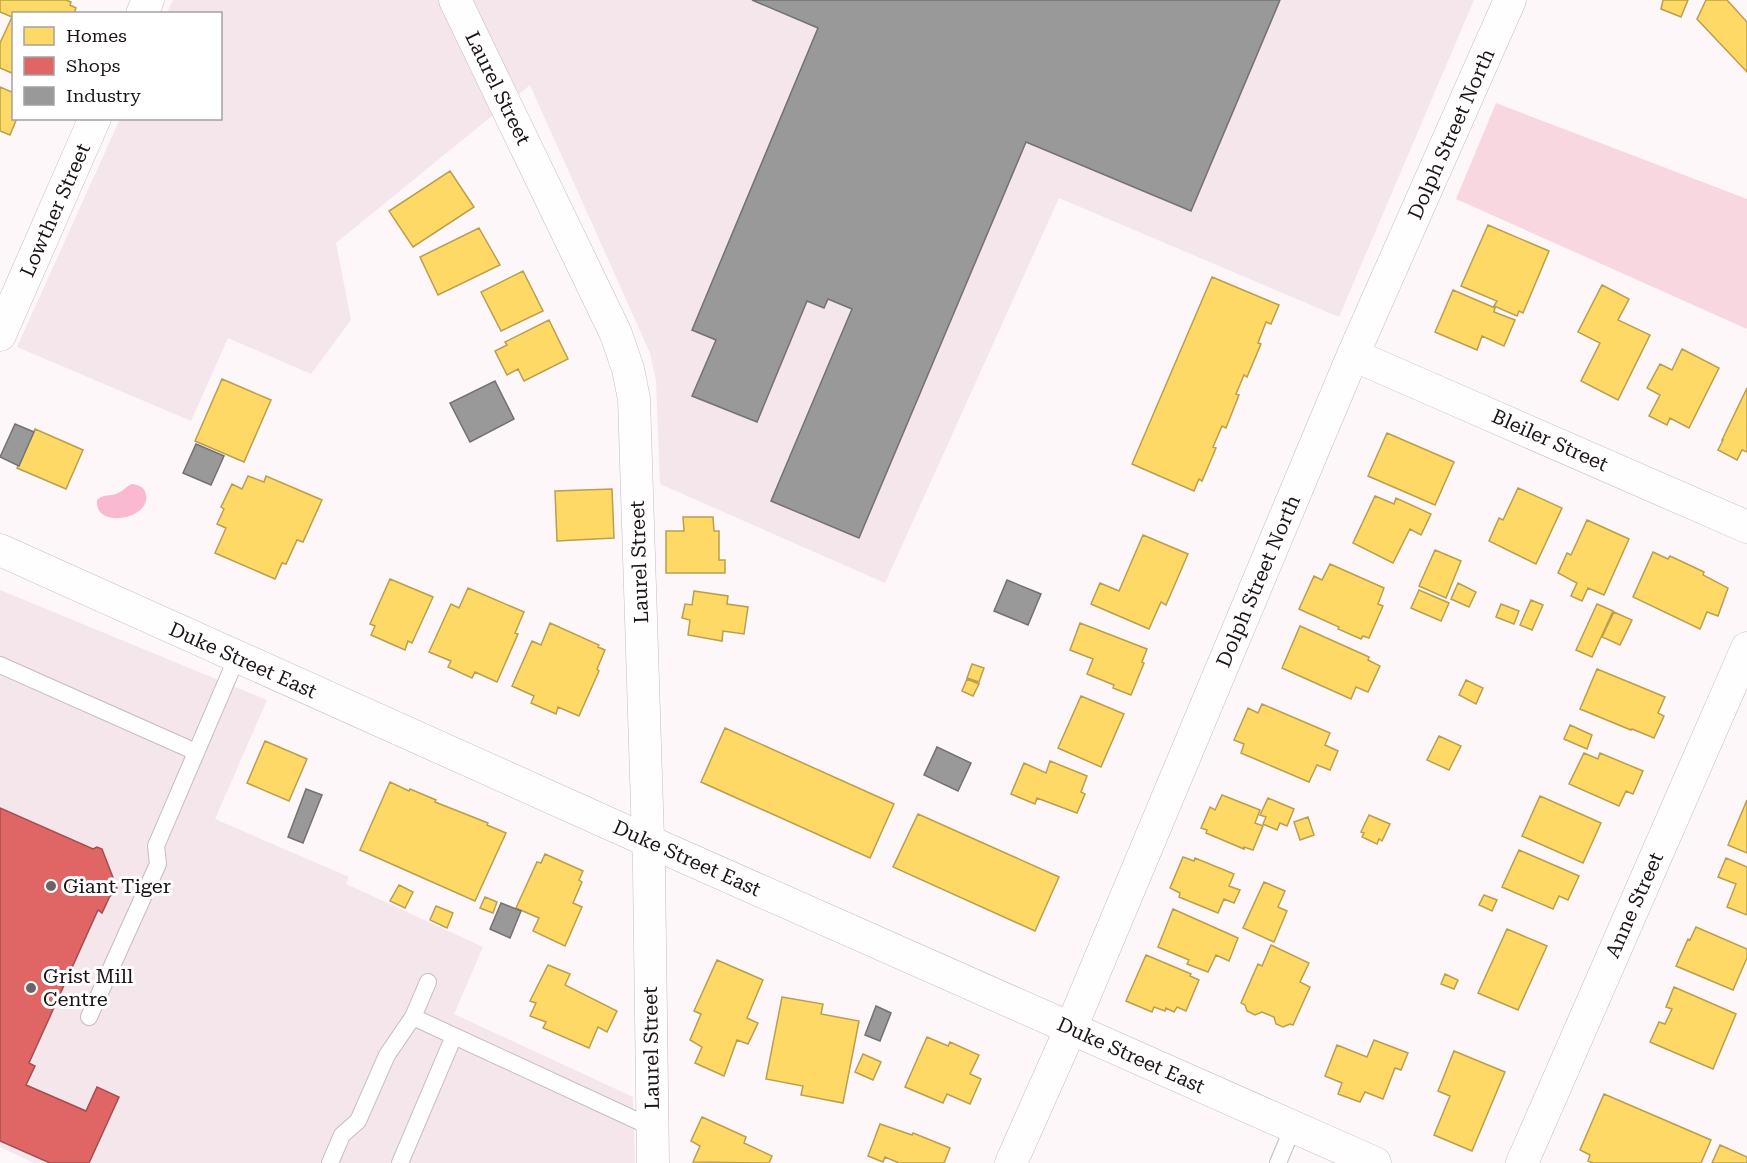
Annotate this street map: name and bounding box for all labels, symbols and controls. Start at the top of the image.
legend [12,12,222,120]
text: Homes [66,25,127,46]
street label: Laurel Street [460,27,536,149]
street label: Dolph Street North [1403,45,1500,223]
text: Shops [66,55,120,76]
text: Industry [66,85,141,106]
street label: Lowther Street [15,139,95,280]
street label: Bleiler Street [1488,404,1612,477]
street label: Dolph Street North [1211,491,1305,671]
street label: Laurel Street [625,499,653,624]
street label: Duke Street East [165,617,321,704]
street label: Duke Street East [609,815,765,902]
street label: Anne Street [1600,848,1668,962]
place label: Giant Tiger [63,874,171,898]
marker: Giant Tiger [44,879,58,893]
place label: Grist Mill Centre [43,964,133,1011]
marker: Grist Mill Centre [24,981,38,995]
street label: Laurel Street [638,986,664,1110]
street label: Duke Street East [1053,1012,1209,1099]

